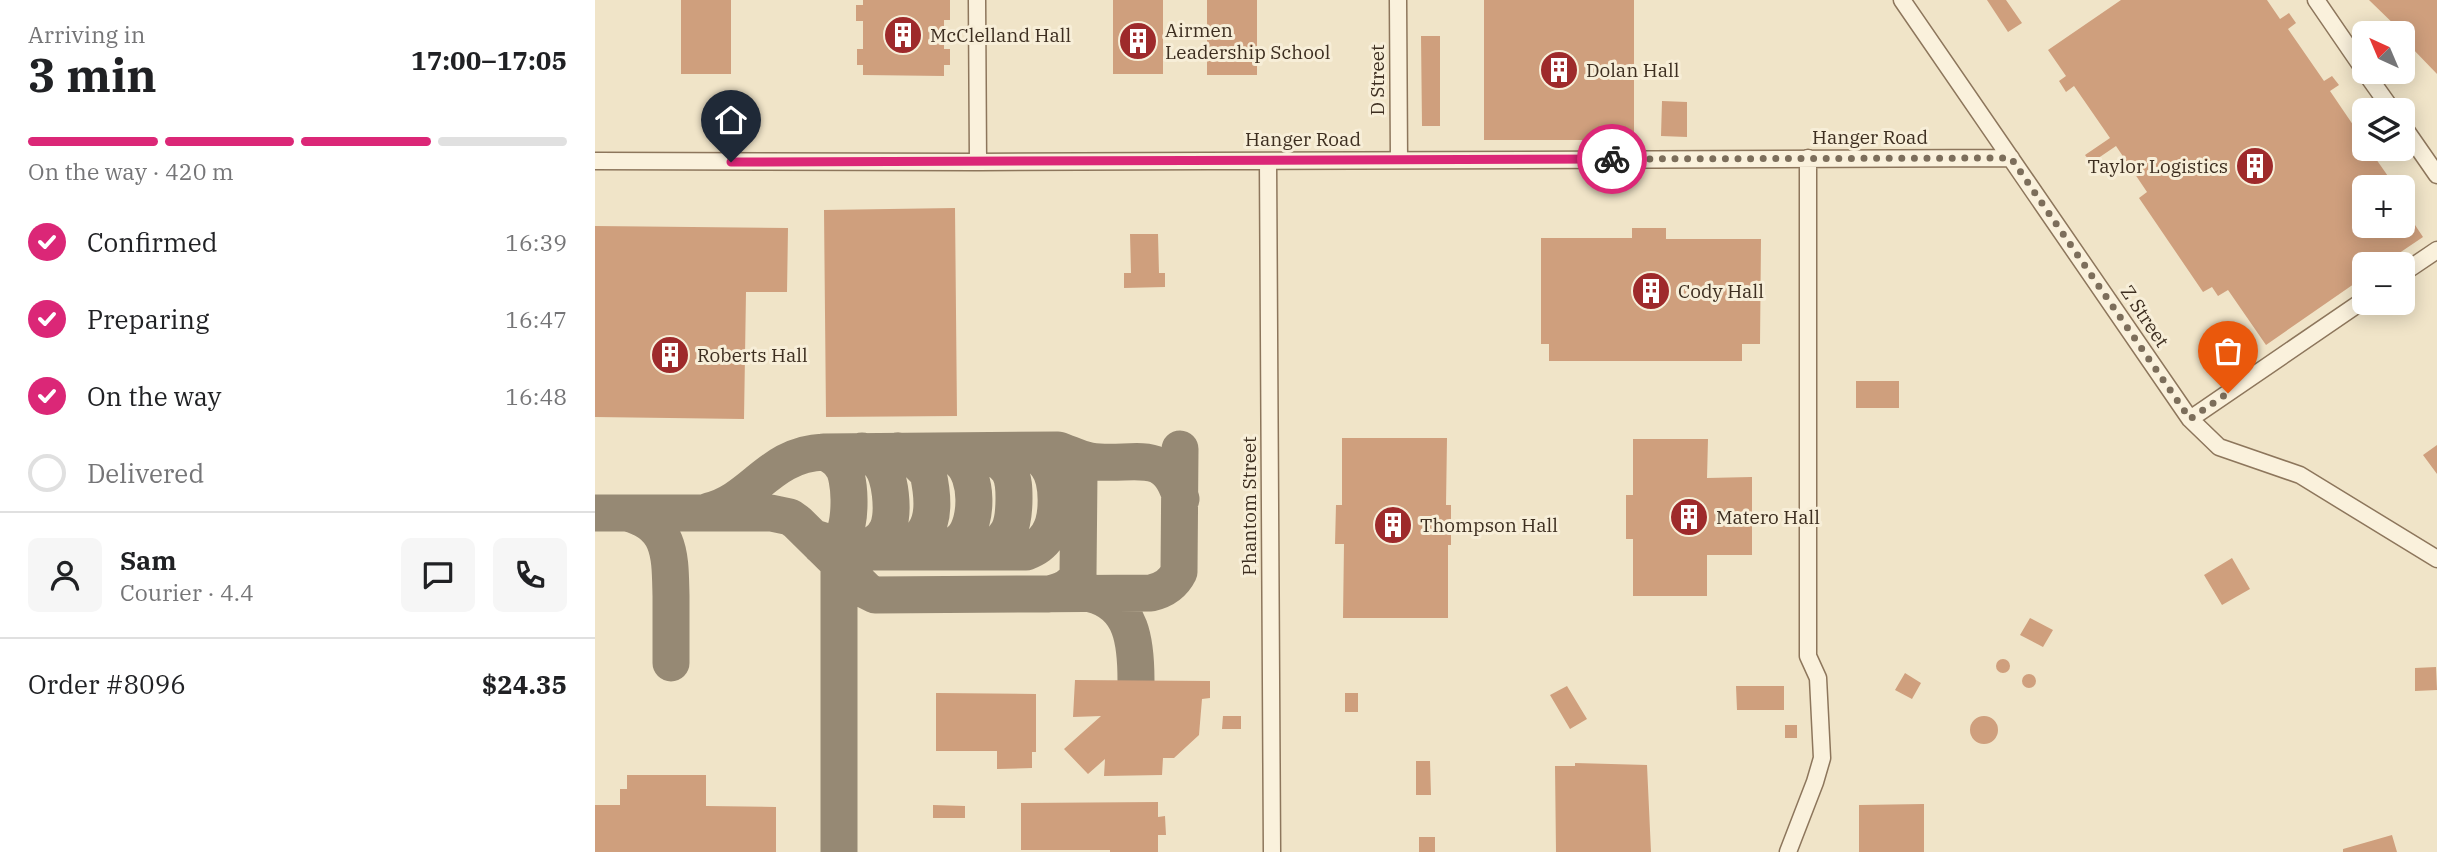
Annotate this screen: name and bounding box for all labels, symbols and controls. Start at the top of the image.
building icon: McClelland Hall [882,14,924,56]
place label: Airmen Leadership School [1165,18,1331,64]
text: Arriving in [28,19,145,49]
building icon: Airmen Leadership School [1117,20,1159,62]
north arrow [2352,21,2415,84]
map controls [2352,21,2415,315]
place label: McClelland Hall [930,23,1071,47]
text: 17:00–17:05 [411,43,567,77]
street label: D Street [1365,44,1389,116]
text: 3 min [28,45,157,105]
building icon: Dolan Hall [1538,49,1580,91]
place label: Dolan Hall [1586,58,1680,82]
pin [701,90,761,162]
button: layers [2352,98,2415,161]
icon: home [712,101,750,139]
courier [1577,124,1647,194]
street label: Hanger Road [1812,125,1928,149]
street label: Hanger Road [1245,127,1361,151]
icon: bike [1593,140,1631,178]
building icon: Taylor Logistics [2234,145,2276,187]
place label: Taylor Logistics [2088,154,2228,178]
text: On the way · 420 m [28,156,234,186]
button: + [2352,175,2415,238]
icon: check [28,223,66,261]
text: Confirmed [87,225,218,259]
text: 16:39 [505,227,567,257]
button: − [2352,252,2415,315]
building icon: Cody Hall [1630,270,1672,312]
place label: Cody Hall [1678,279,1764,303]
street label: Z Street [2116,280,2175,352]
icon: check [28,300,66,338]
text: Preparing [87,302,209,336]
text: 16:47 [505,304,567,334]
pin [2198,321,2258,393]
icon: bag [2209,332,2247,370]
building icon: Roberts Hall [649,334,691,376]
place label: Roberts Hall [697,343,808,367]
icon: check [28,377,66,415]
text: On the way [87,379,221,413]
text: 16:48 [505,381,567,411]
street label: Phantom Street [1237,436,1261,576]
text: Delivered [87,456,204,490]
building icon: Matero Hall [1668,496,1710,538]
building icon: Thompson Hall [1372,504,1414,546]
place label: Matero Hall [1716,505,1820,529]
place label: Thompson Hall [1420,513,1558,537]
button: person [28,538,102,612]
button: chat [401,538,475,612]
button: phone [493,538,567,612]
text: Sam [120,543,176,577]
text: Courier · 4.4 [120,577,254,607]
text: Order #8096 [28,667,186,701]
text: $24.35 [482,667,567,701]

